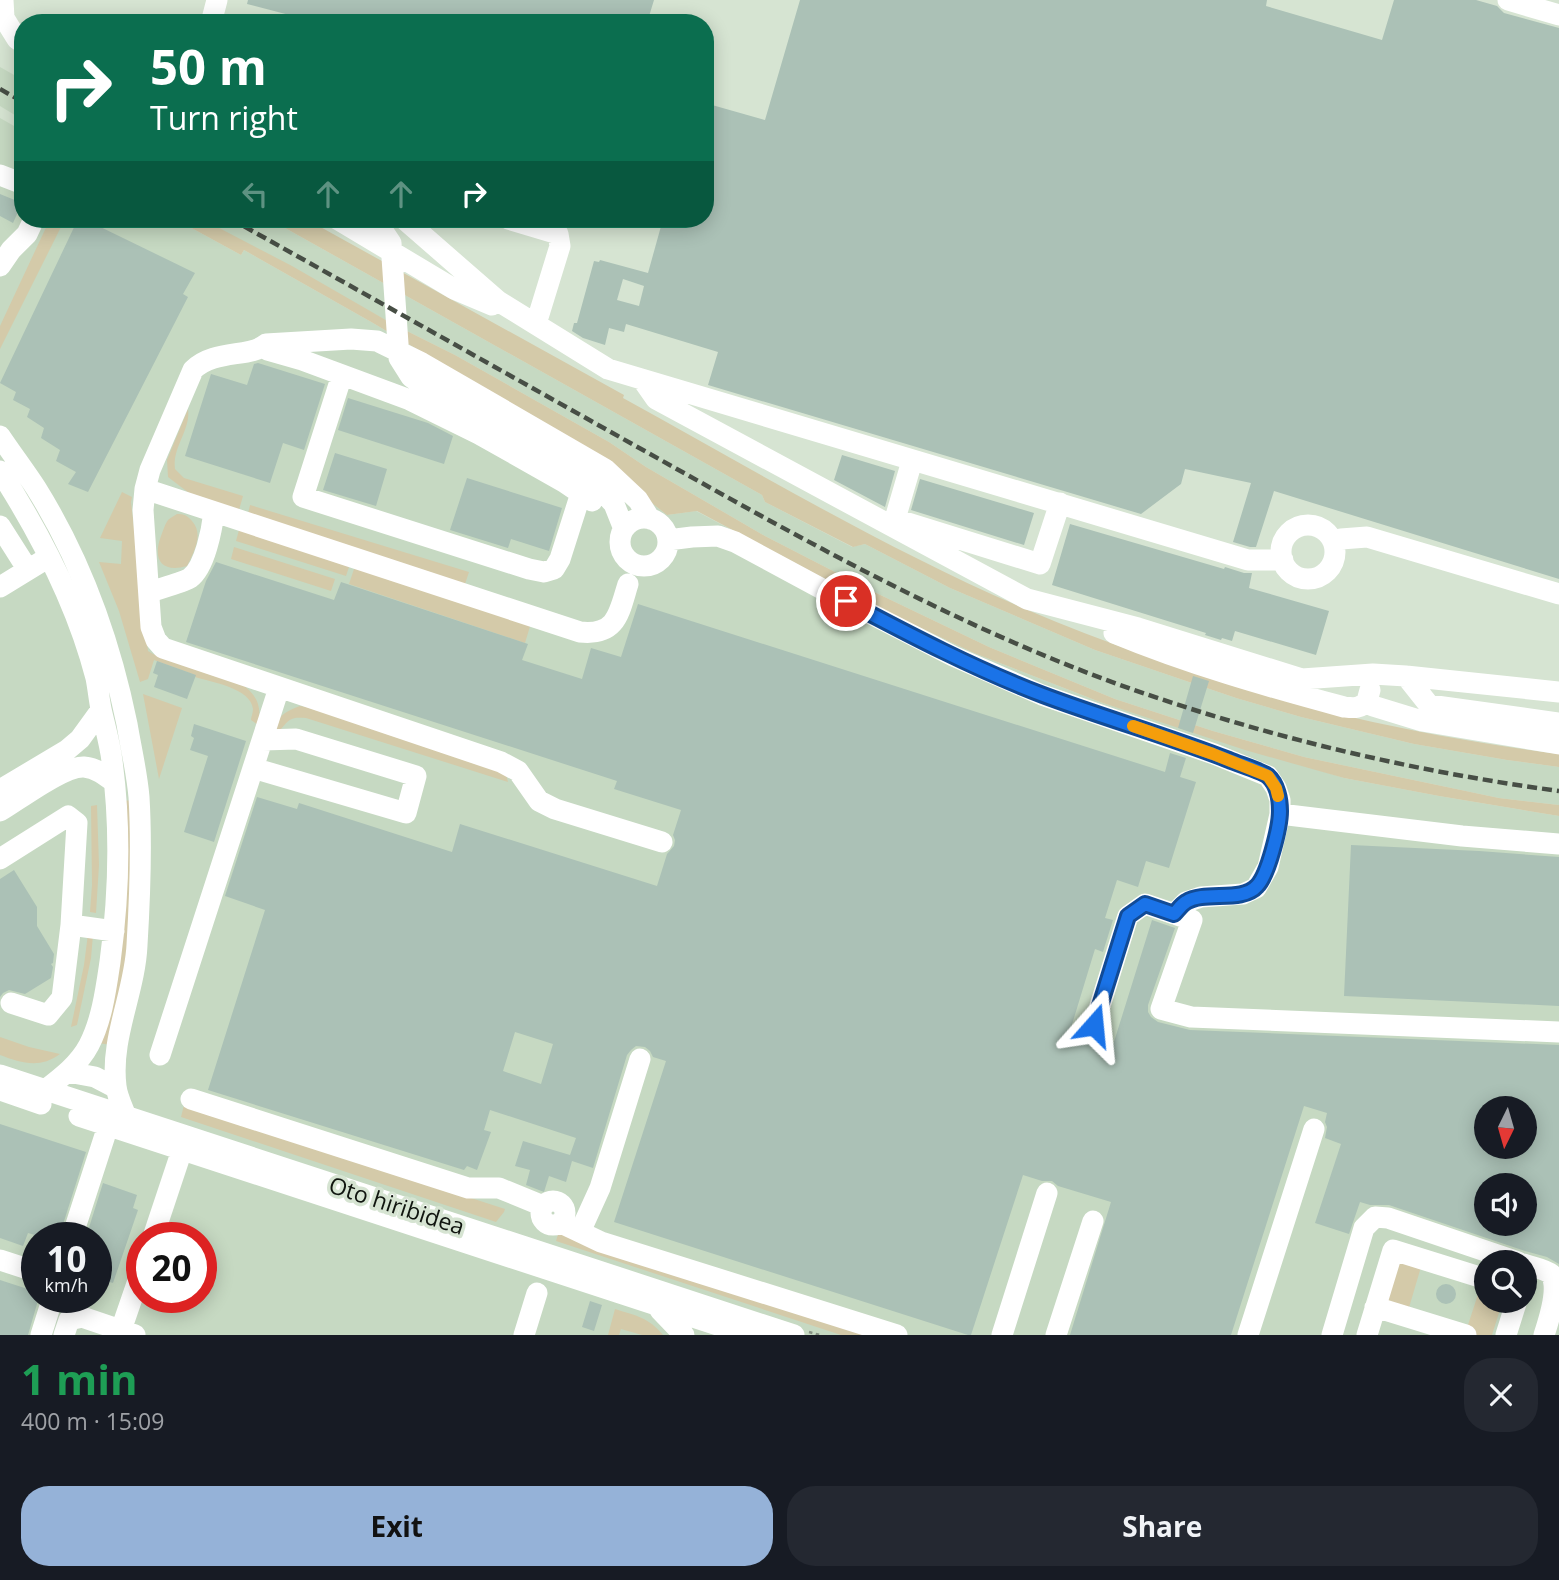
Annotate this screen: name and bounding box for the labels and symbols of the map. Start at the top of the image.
pin [816,571,876,631]
position arrow [1057,988,1131,1062]
north arrow [1474,1096,1536,1158]
street label: Oto hiribidea [325,1168,469,1242]
speed limit sign: 20 [126,1222,217,1313]

